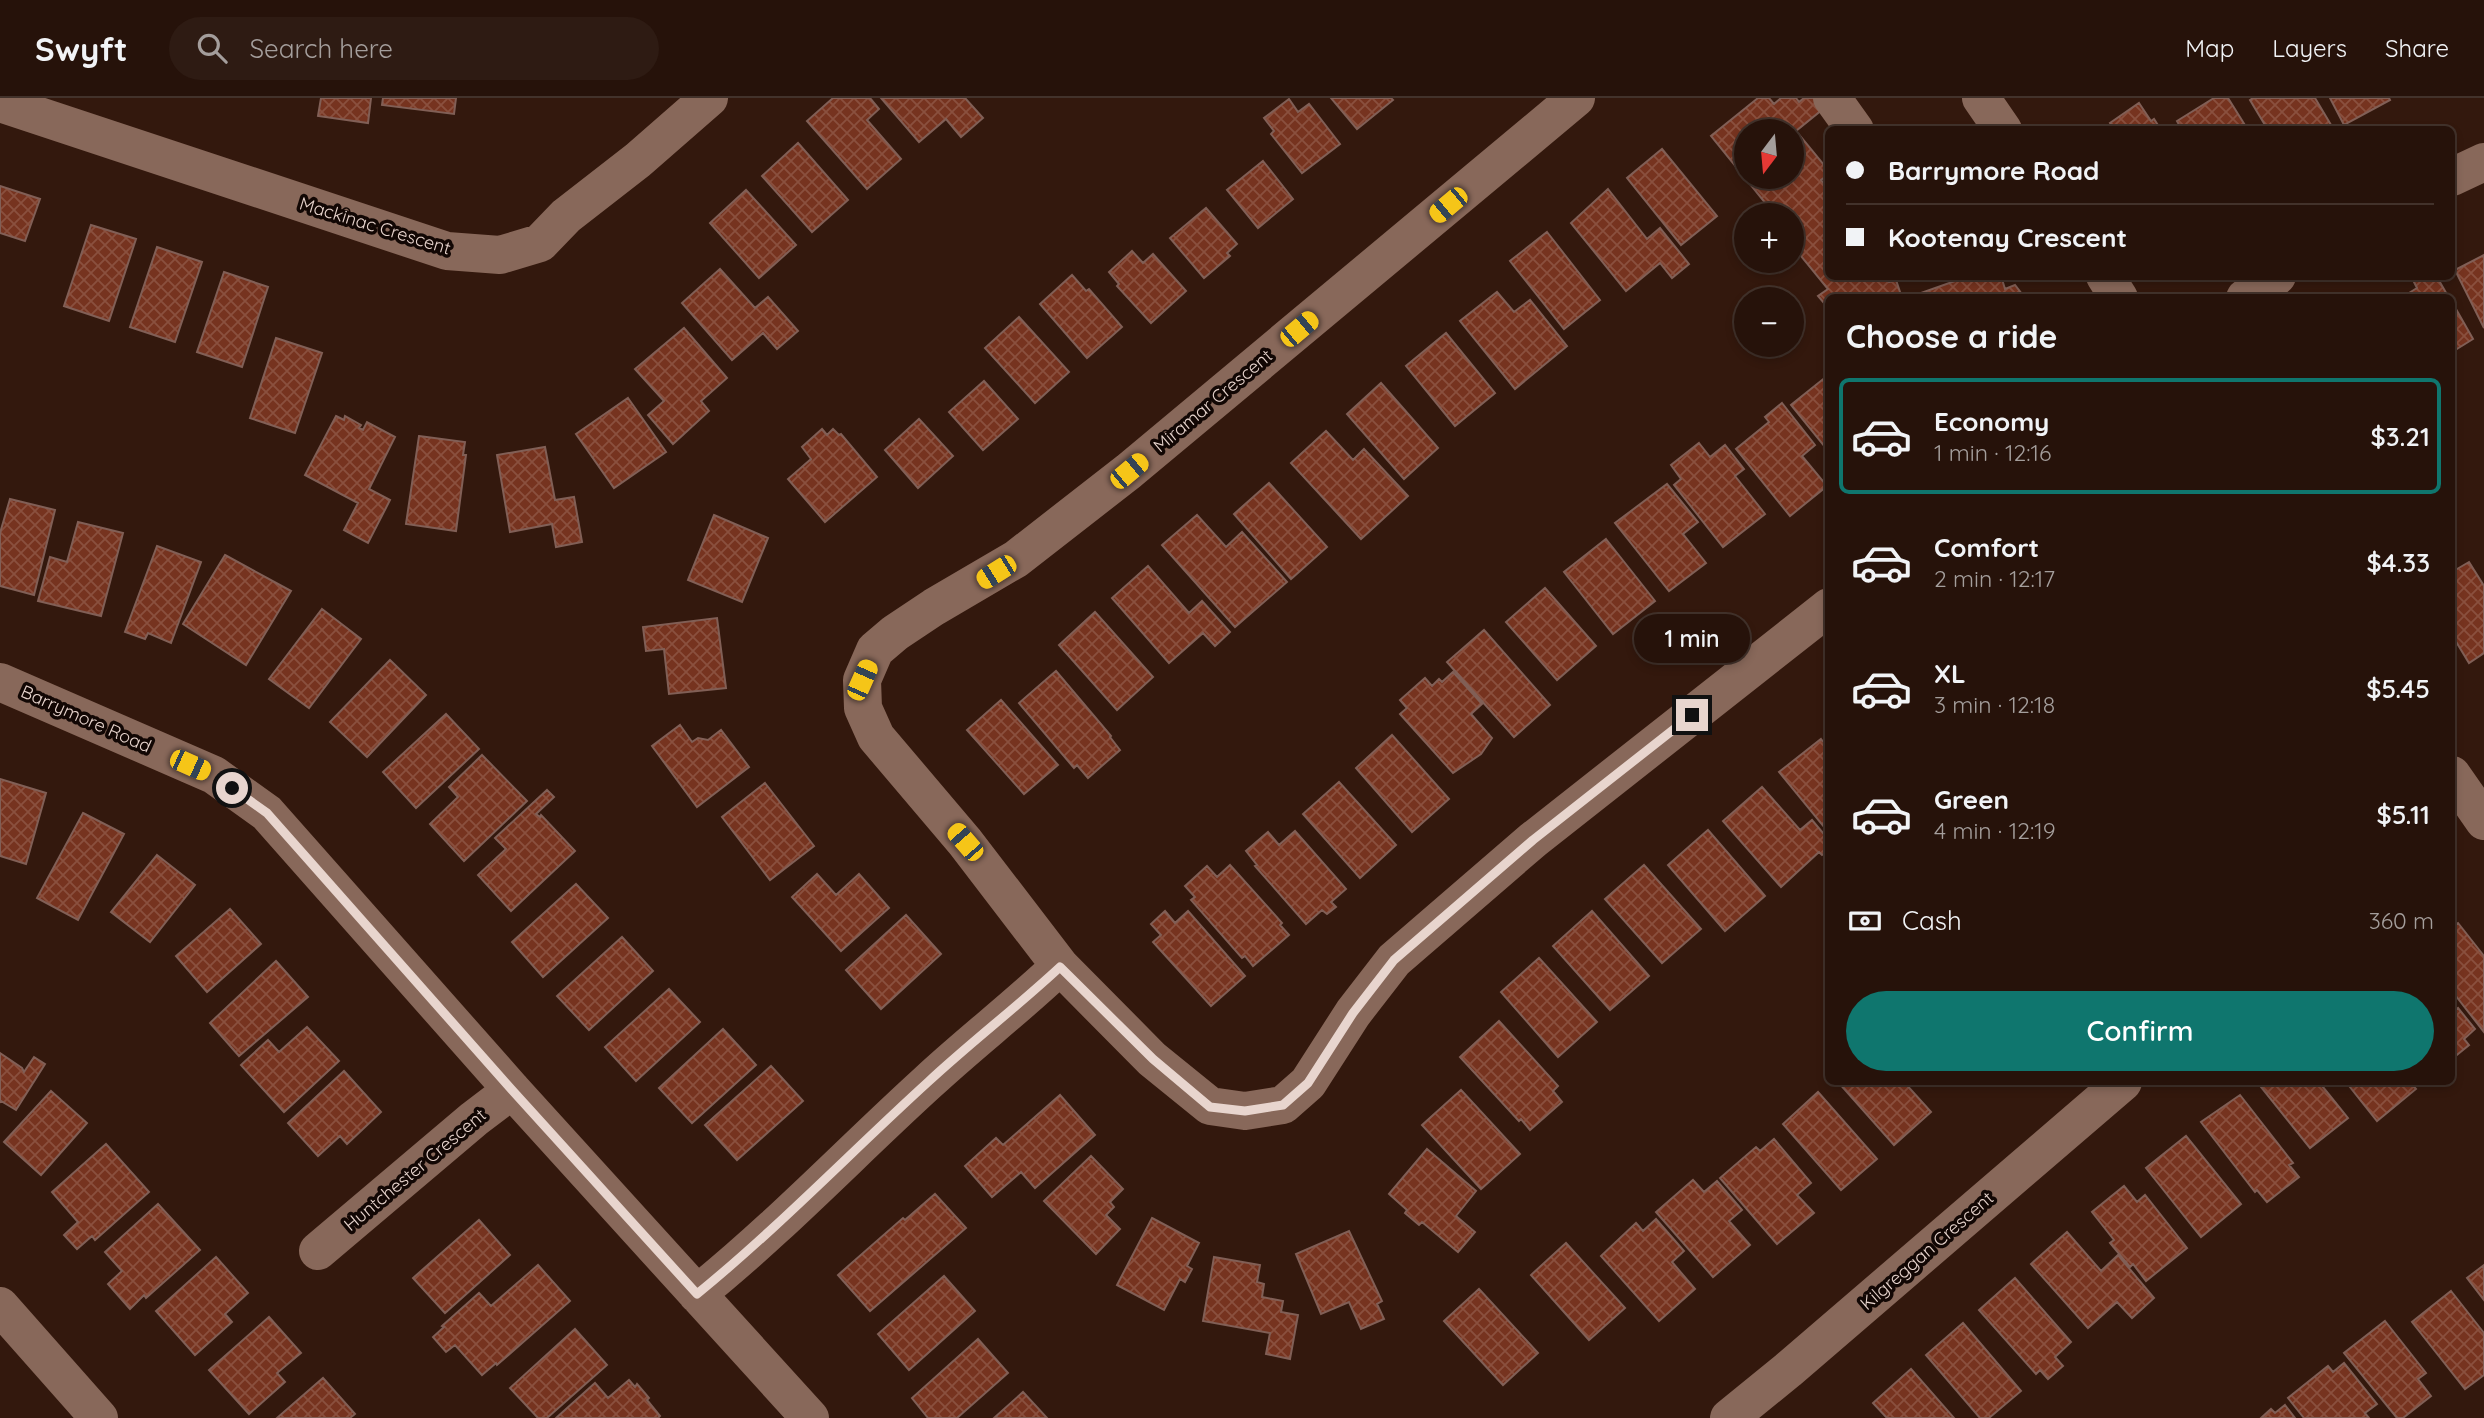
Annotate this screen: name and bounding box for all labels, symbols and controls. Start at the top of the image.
search box [169,17,659,80]
text: Swyft [35,28,127,69]
icon: search [193,29,231,67]
text: Search here [249,32,393,65]
text: Map [2185,33,2234,63]
text: Layers [2272,33,2347,63]
text: Share [2385,33,2449,63]
north arrow [1734,119,1804,189]
map controls [1734,119,1804,357]
text: Barrymore Road [1888,154,2099,187]
car [1426,183,1471,227]
street label: Mackinac Crescent [297,192,454,259]
button: + [1734,203,1804,273]
text: Kootenay Crescent [1888,221,2127,254]
button: − [1734,287,1804,357]
car [1277,307,1322,351]
text: Choose a ride [1846,316,2058,356]
street label: Miramar Crescent [1148,344,1277,457]
icon: car [1850,405,1913,468]
text: Economy [1934,405,2049,438]
text: $3.21 [2370,420,2430,453]
text: 1 min · 12:16 [1934,438,2051,467]
car [1107,449,1152,493]
icon: car [1850,531,1913,594]
text: Comfort [1934,531,2039,564]
text: $4.33 [2366,546,2430,579]
car [973,552,1020,592]
text: 2 min · 12:17 [1934,564,2055,593]
callout: 1 min [1634,614,1750,662]
text: 1 min [1664,624,1720,653]
car [844,657,881,703]
icon: car [1850,657,1913,720]
text: XL [1934,657,1966,690]
text: $5.45 [2366,672,2430,705]
street label: Barrymore Road [17,680,155,758]
text: 3 min · 12:18 [1934,690,2055,719]
route end [1676,699,1708,731]
car [167,747,214,783]
route start [216,772,248,804]
icon: car [1850,783,1913,846]
text: Green [1934,783,2009,816]
text: $5.11 [2376,798,2430,831]
text: 4 min · 12:19 [1934,816,2056,845]
car [944,819,987,865]
icon: cash [1846,902,1884,940]
text: Cash [1902,904,1962,937]
text: 360 m [2369,906,2434,935]
button: Confirm [1846,991,2434,1071]
street label: Huntchester Crescent [339,1103,491,1236]
street label: Kilgreggan Crescent [1855,1186,1998,1315]

